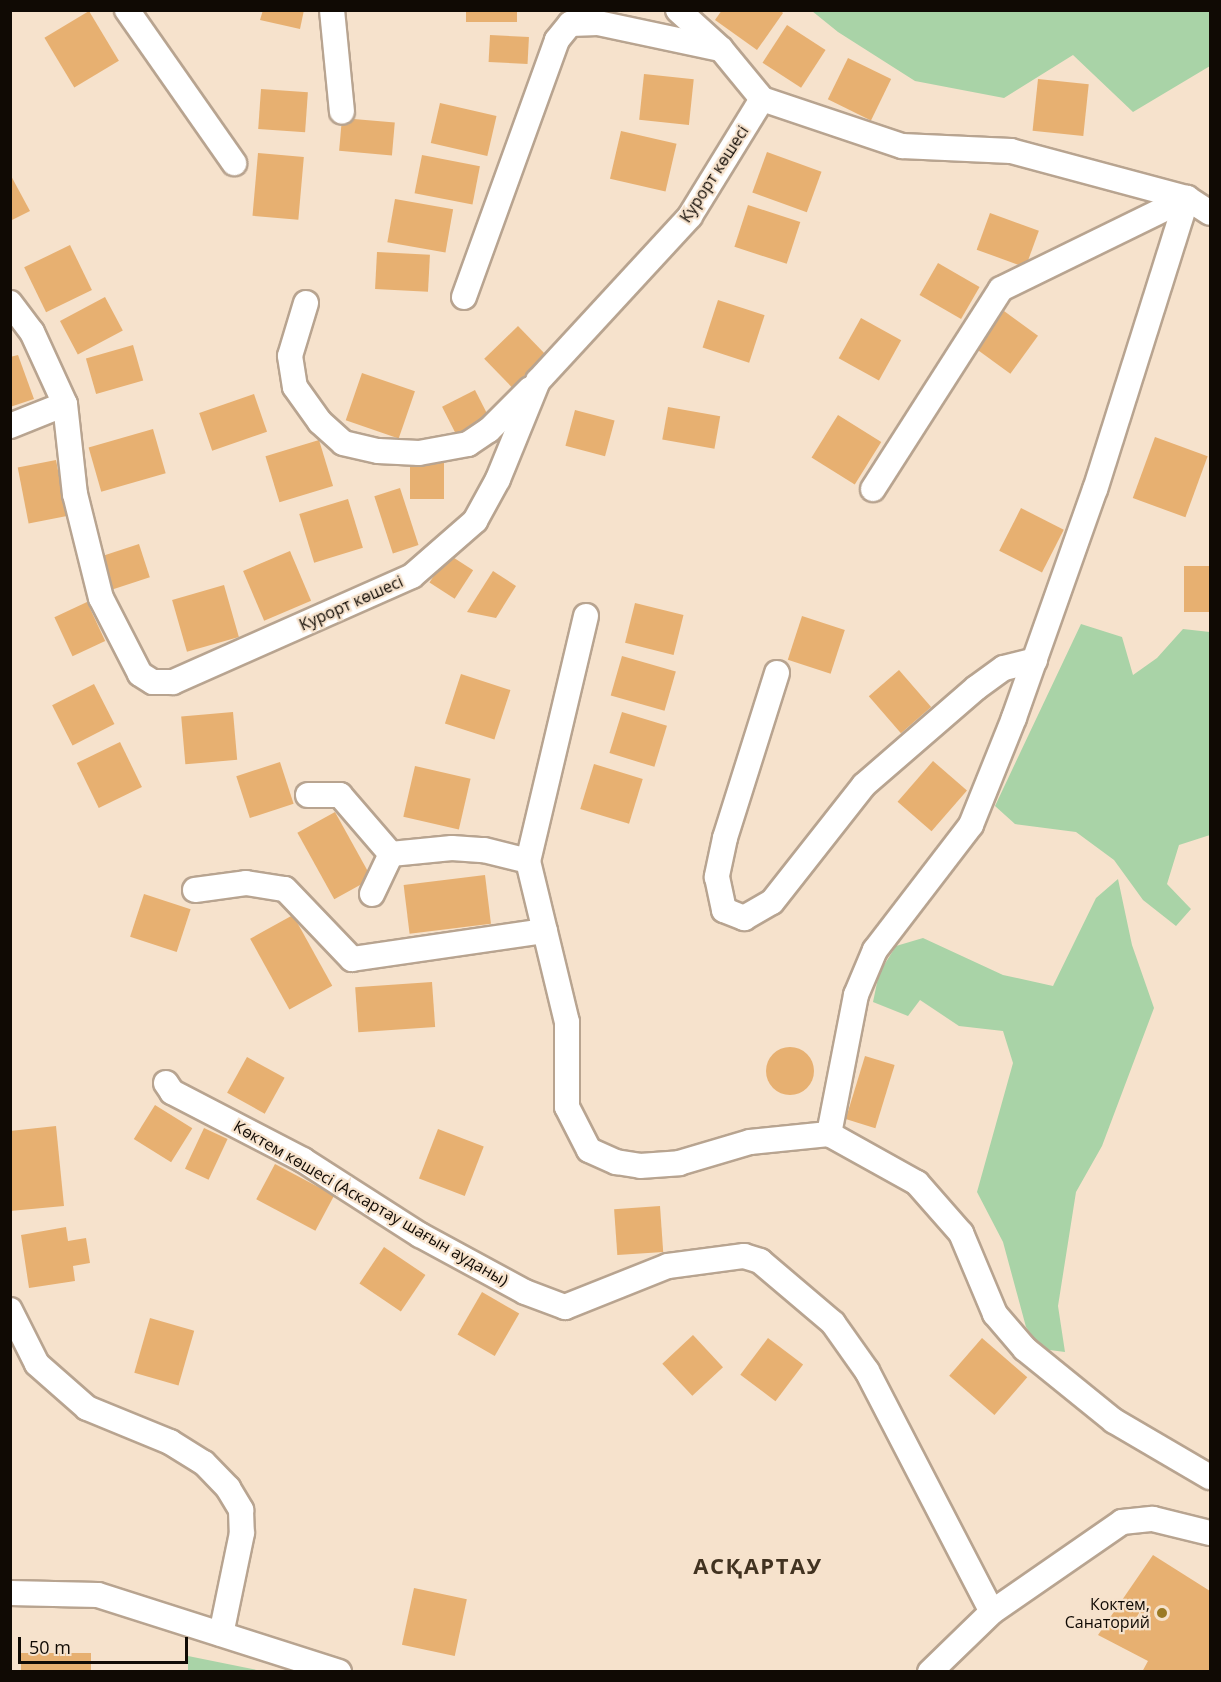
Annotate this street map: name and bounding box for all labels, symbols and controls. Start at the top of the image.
street label: Курорт көшесі [676,122,752,226]
street label: Курорт көшесі [296,572,406,634]
street label: Көктем көшесі (Аскартау шағын ауданы) [230,1116,512,1290]
district label: АСҚАРТАУ [693,1553,823,1579]
place label: Коктем, Санаторий [1065,1594,1150,1632]
marker: Коктем, Санаторий [1155,1606,1169,1620]
scale bar [21,1625,190,1663]
text: 50 m [29,1635,71,1659]

